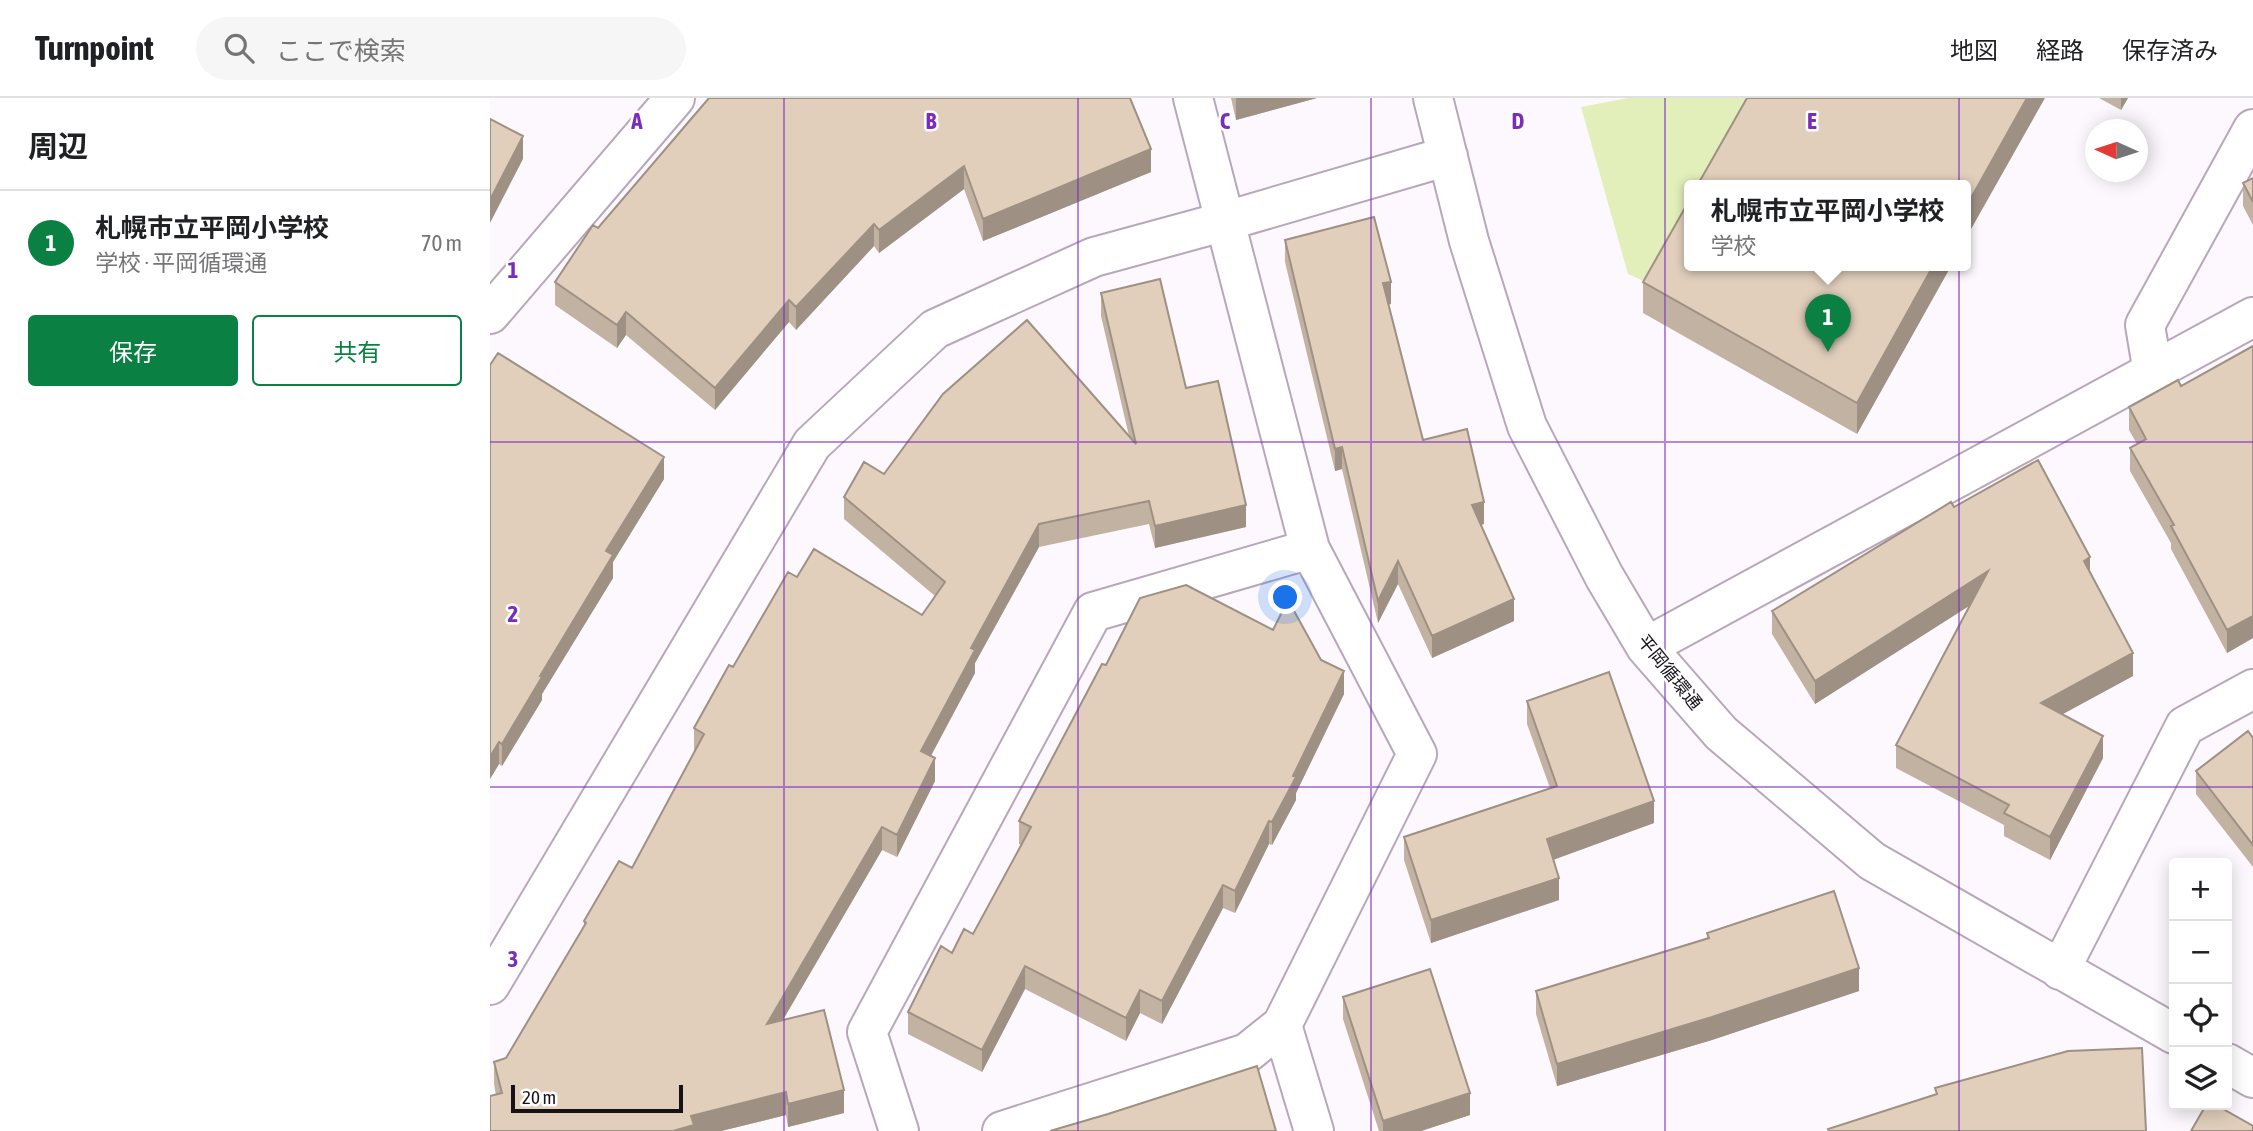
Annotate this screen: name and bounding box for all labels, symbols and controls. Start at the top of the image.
search box [196,17,686,80]
text: Turnpoint [35,29,154,67]
icon: search [220,29,258,67]
text: ここで検索 [276,36,406,66]
text: 地図 [1950,37,1998,64]
text: 経路 [2036,37,2084,64]
text: 保存済み [2122,37,2218,64]
text: A [630,108,643,134]
text: B [926,108,937,134]
text: C [1220,108,1231,134]
text: D [1512,108,1525,134]
text: E [1807,108,1817,134]
north arrow [2085,119,2148,182]
text: 周辺 [28,129,88,163]
popup [1684,180,1971,271]
text: 札幌市立平岡小学校 [1710,196,1945,226]
text: 札幌市立平岡小学校 [95,213,329,243]
text: 1 [46,230,56,256]
text: 70 m [421,230,462,256]
text: 学校 [1710,233,1756,259]
text: 学校 · 平岡循環通 [95,250,267,276]
text: 1 [508,257,519,283]
pin: 1 [1805,294,1851,352]
button: 保存 [28,315,238,386]
button: 共有 [252,315,462,386]
your location [1268,580,1302,614]
text: 2 [508,601,518,627]
street label: 平岡循環通 [1634,630,1706,714]
map controls [2169,858,2232,1110]
button: + [2169,858,2232,921]
button: − [2169,921,2232,984]
text: 3 [508,946,518,972]
button: locate [2169,984,2232,1047]
button: layers [2169,1047,2232,1110]
scale bar [511,1082,682,1114]
text: 20 m [522,1086,556,1108]

